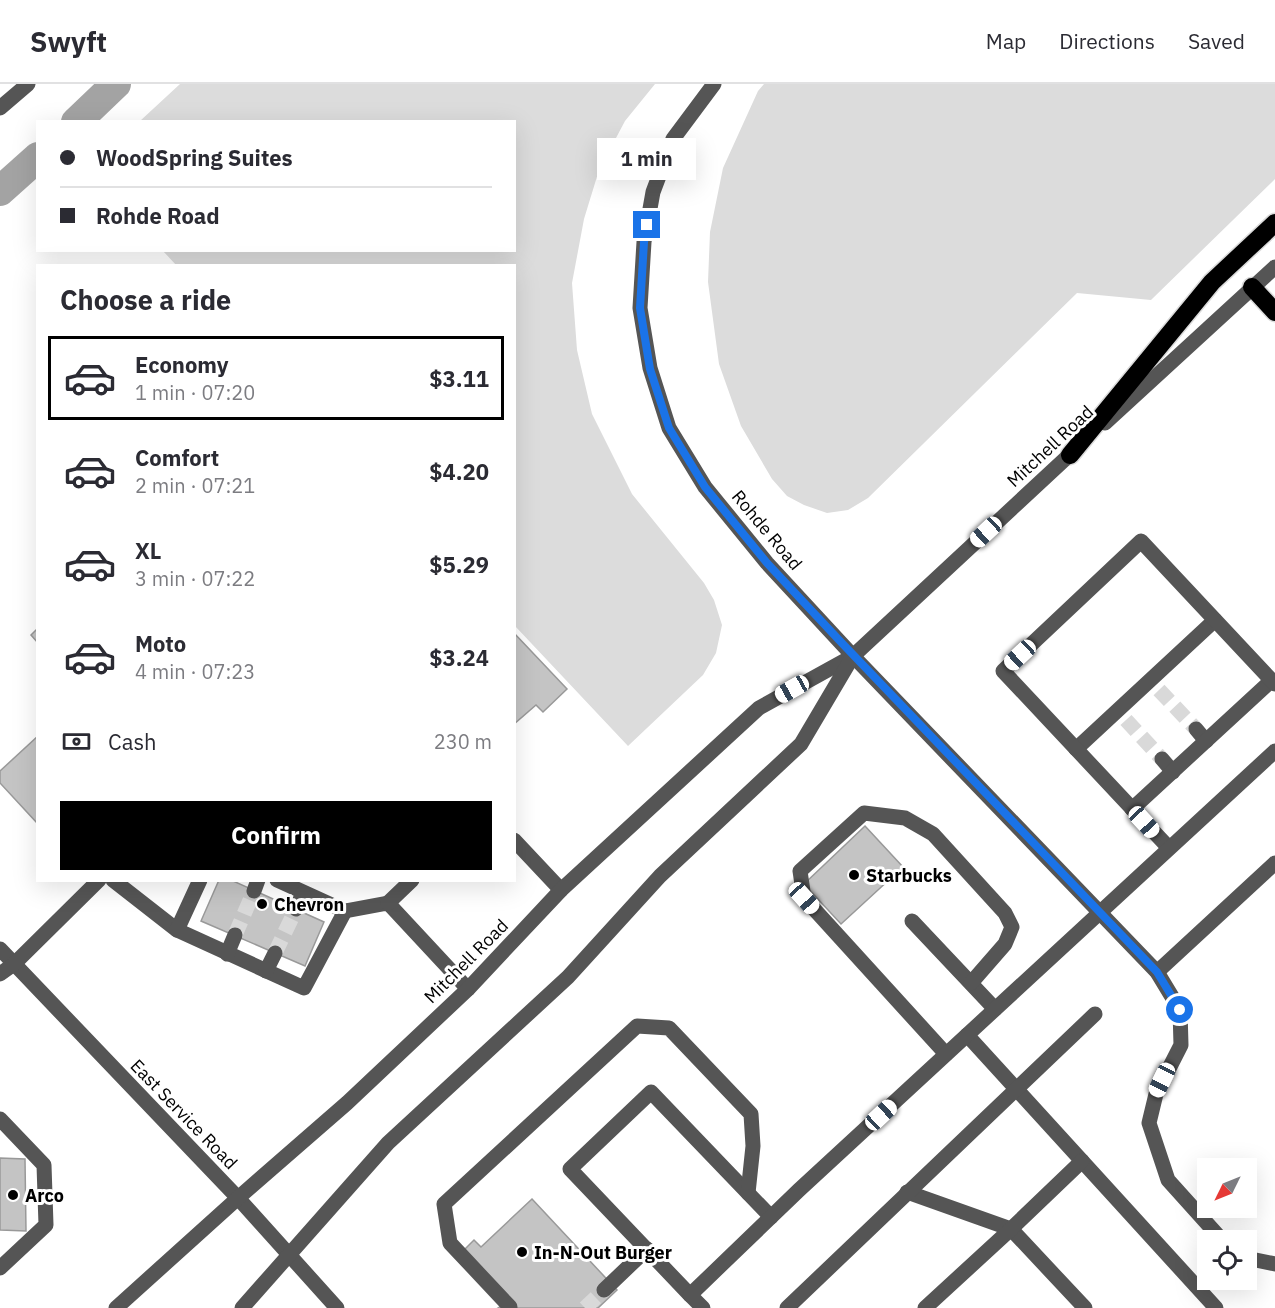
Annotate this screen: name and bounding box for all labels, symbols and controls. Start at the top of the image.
text: Swyft [30,23,107,60]
text: Map [986,27,1026,55]
text: Directions [1059,27,1155,55]
text: Saved [1188,27,1245,55]
callout: 1 min [598,138,696,180]
text: WoodSpring Suites [96,143,293,172]
text: 1 min [620,145,673,172]
text: Rohde Road [96,201,220,230]
route end [633,211,660,238]
text: Choose a ride [60,282,231,317]
text: Economy [135,350,229,379]
icon: car [63,351,117,405]
text: $3.11 [429,364,489,393]
text: 1 min · 07:20 [135,379,255,406]
street label: Mitchell Road [1002,400,1098,492]
text: Comfort [135,443,219,472]
icon: car [63,444,117,498]
text: $4.20 [429,457,489,486]
text: 2 min · 07:21 [135,472,255,499]
street label: Rohde Road [727,485,807,575]
car [967,513,1005,551]
text: XL [135,536,161,565]
icon: car [63,537,117,591]
text: $5.29 [429,550,489,579]
text: 3 min · 07:22 [135,565,255,592]
text: Moto [135,629,186,658]
icon: car [63,630,117,684]
car [1001,636,1039,674]
text: $3.24 [429,643,489,672]
text: 4 min · 07:23 [135,658,255,685]
car [772,672,812,706]
icon: cash [60,725,93,758]
text: Cash [108,727,157,756]
text: 230 m [434,728,492,755]
button: Confirm [60,801,492,870]
car [1125,803,1163,841]
place label: Starbucks [866,864,952,887]
marker: Starbucks [847,868,861,882]
car [785,879,823,917]
place label: Chevron [274,893,344,916]
marker: Chevron [255,897,269,911]
street label: Mitchell Road [419,914,513,1008]
route start [1166,996,1193,1023]
street label: East Service Road [126,1054,242,1174]
car [1146,1060,1178,1100]
car [862,1096,900,1134]
north arrow [1197,1158,1257,1218]
map controls [1197,1158,1257,1290]
place label: Arco [25,1184,64,1207]
marker: Arco [6,1188,20,1202]
button: locate [1197,1230,1257,1290]
place label: In-N-Out Burger [534,1241,672,1264]
marker: In-N-Out Burger [515,1245,529,1259]

